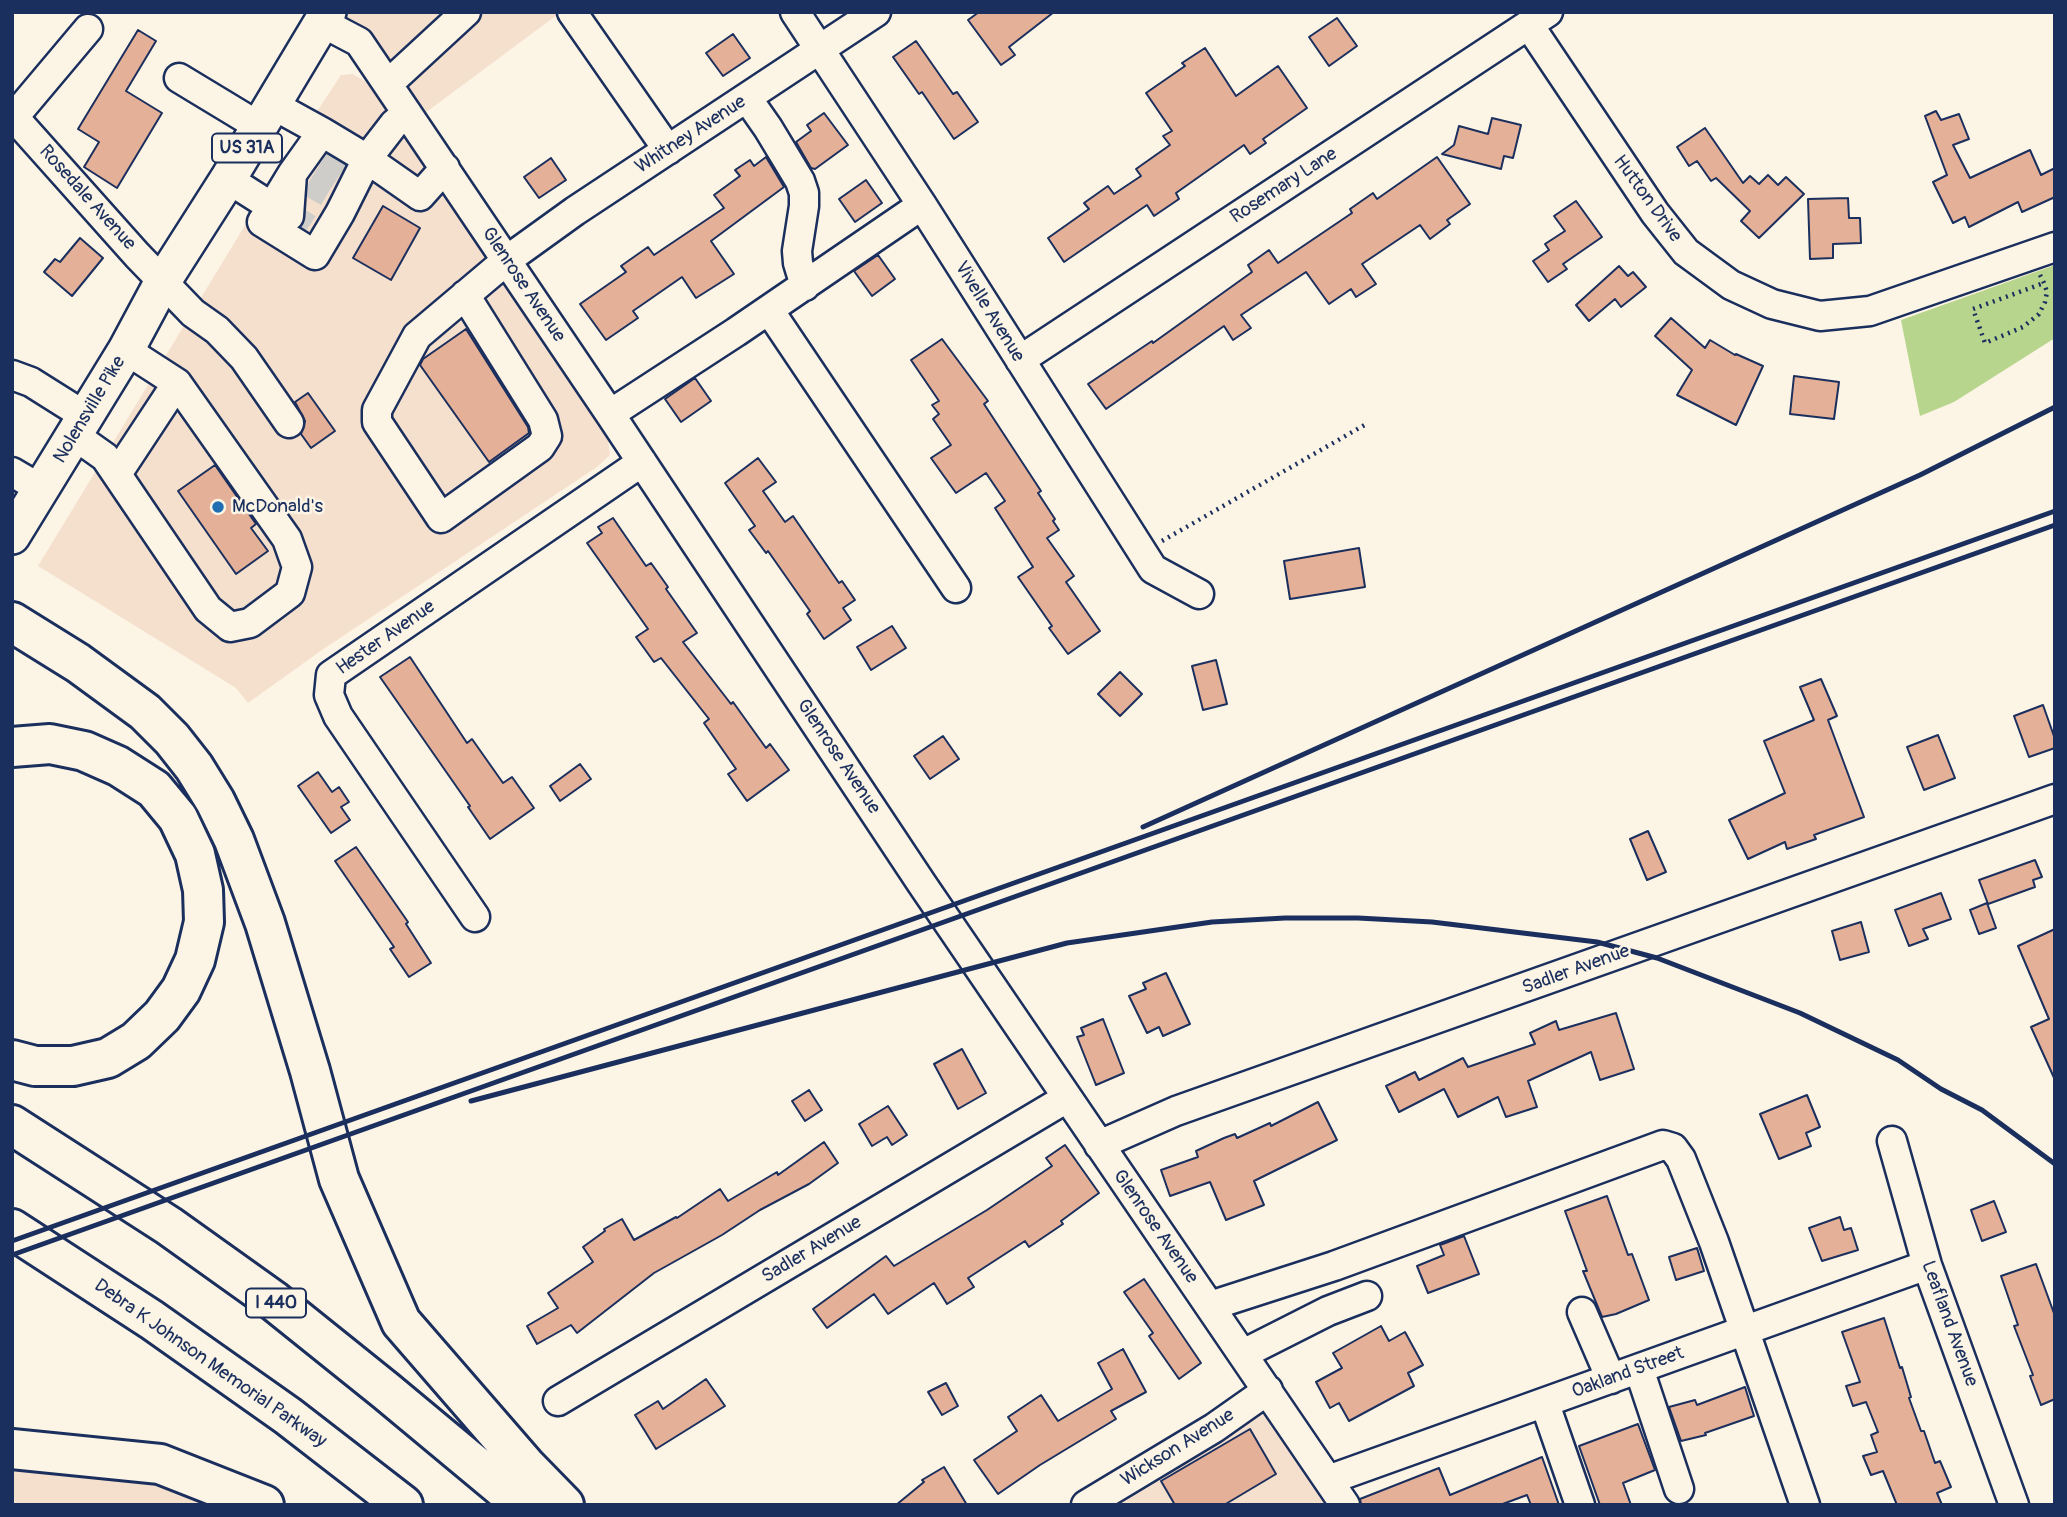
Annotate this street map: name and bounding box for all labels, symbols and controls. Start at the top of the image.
street label: Whitney Avenue [631,91,751,179]
road number: US 31A [212,134,282,162]
street label: Rosedale Avenue [34,141,140,255]
street label: Rosemary Lane [1226,143,1342,229]
street label: Hutton Drive [1608,151,1686,247]
street label: Glenrose Avenue [476,223,570,347]
street label: Vivelle Avenue [949,258,1029,366]
street label: Nolensville Pike [49,352,131,468]
place label: McDonald's [232,496,323,518]
marker: McDonald's [210,499,226,515]
street label: Hester Avenue [332,596,440,680]
street label: Glenrose Avenue [791,695,885,819]
street label: Sadler Avenue [1519,940,1633,1000]
street label: Glenrose Avenue [1107,1166,1203,1288]
street label: Sadler Avenue [758,1211,866,1289]
street label: Leafland Avenue [1916,1258,1982,1390]
street label: Debra K Johnson Memorial Parkway [89,1275,331,1453]
road number: I 440 [246,1288,306,1318]
street label: Oakland Street [1569,1342,1687,1404]
street label: Wickson Avenue [1117,1404,1239,1492]

